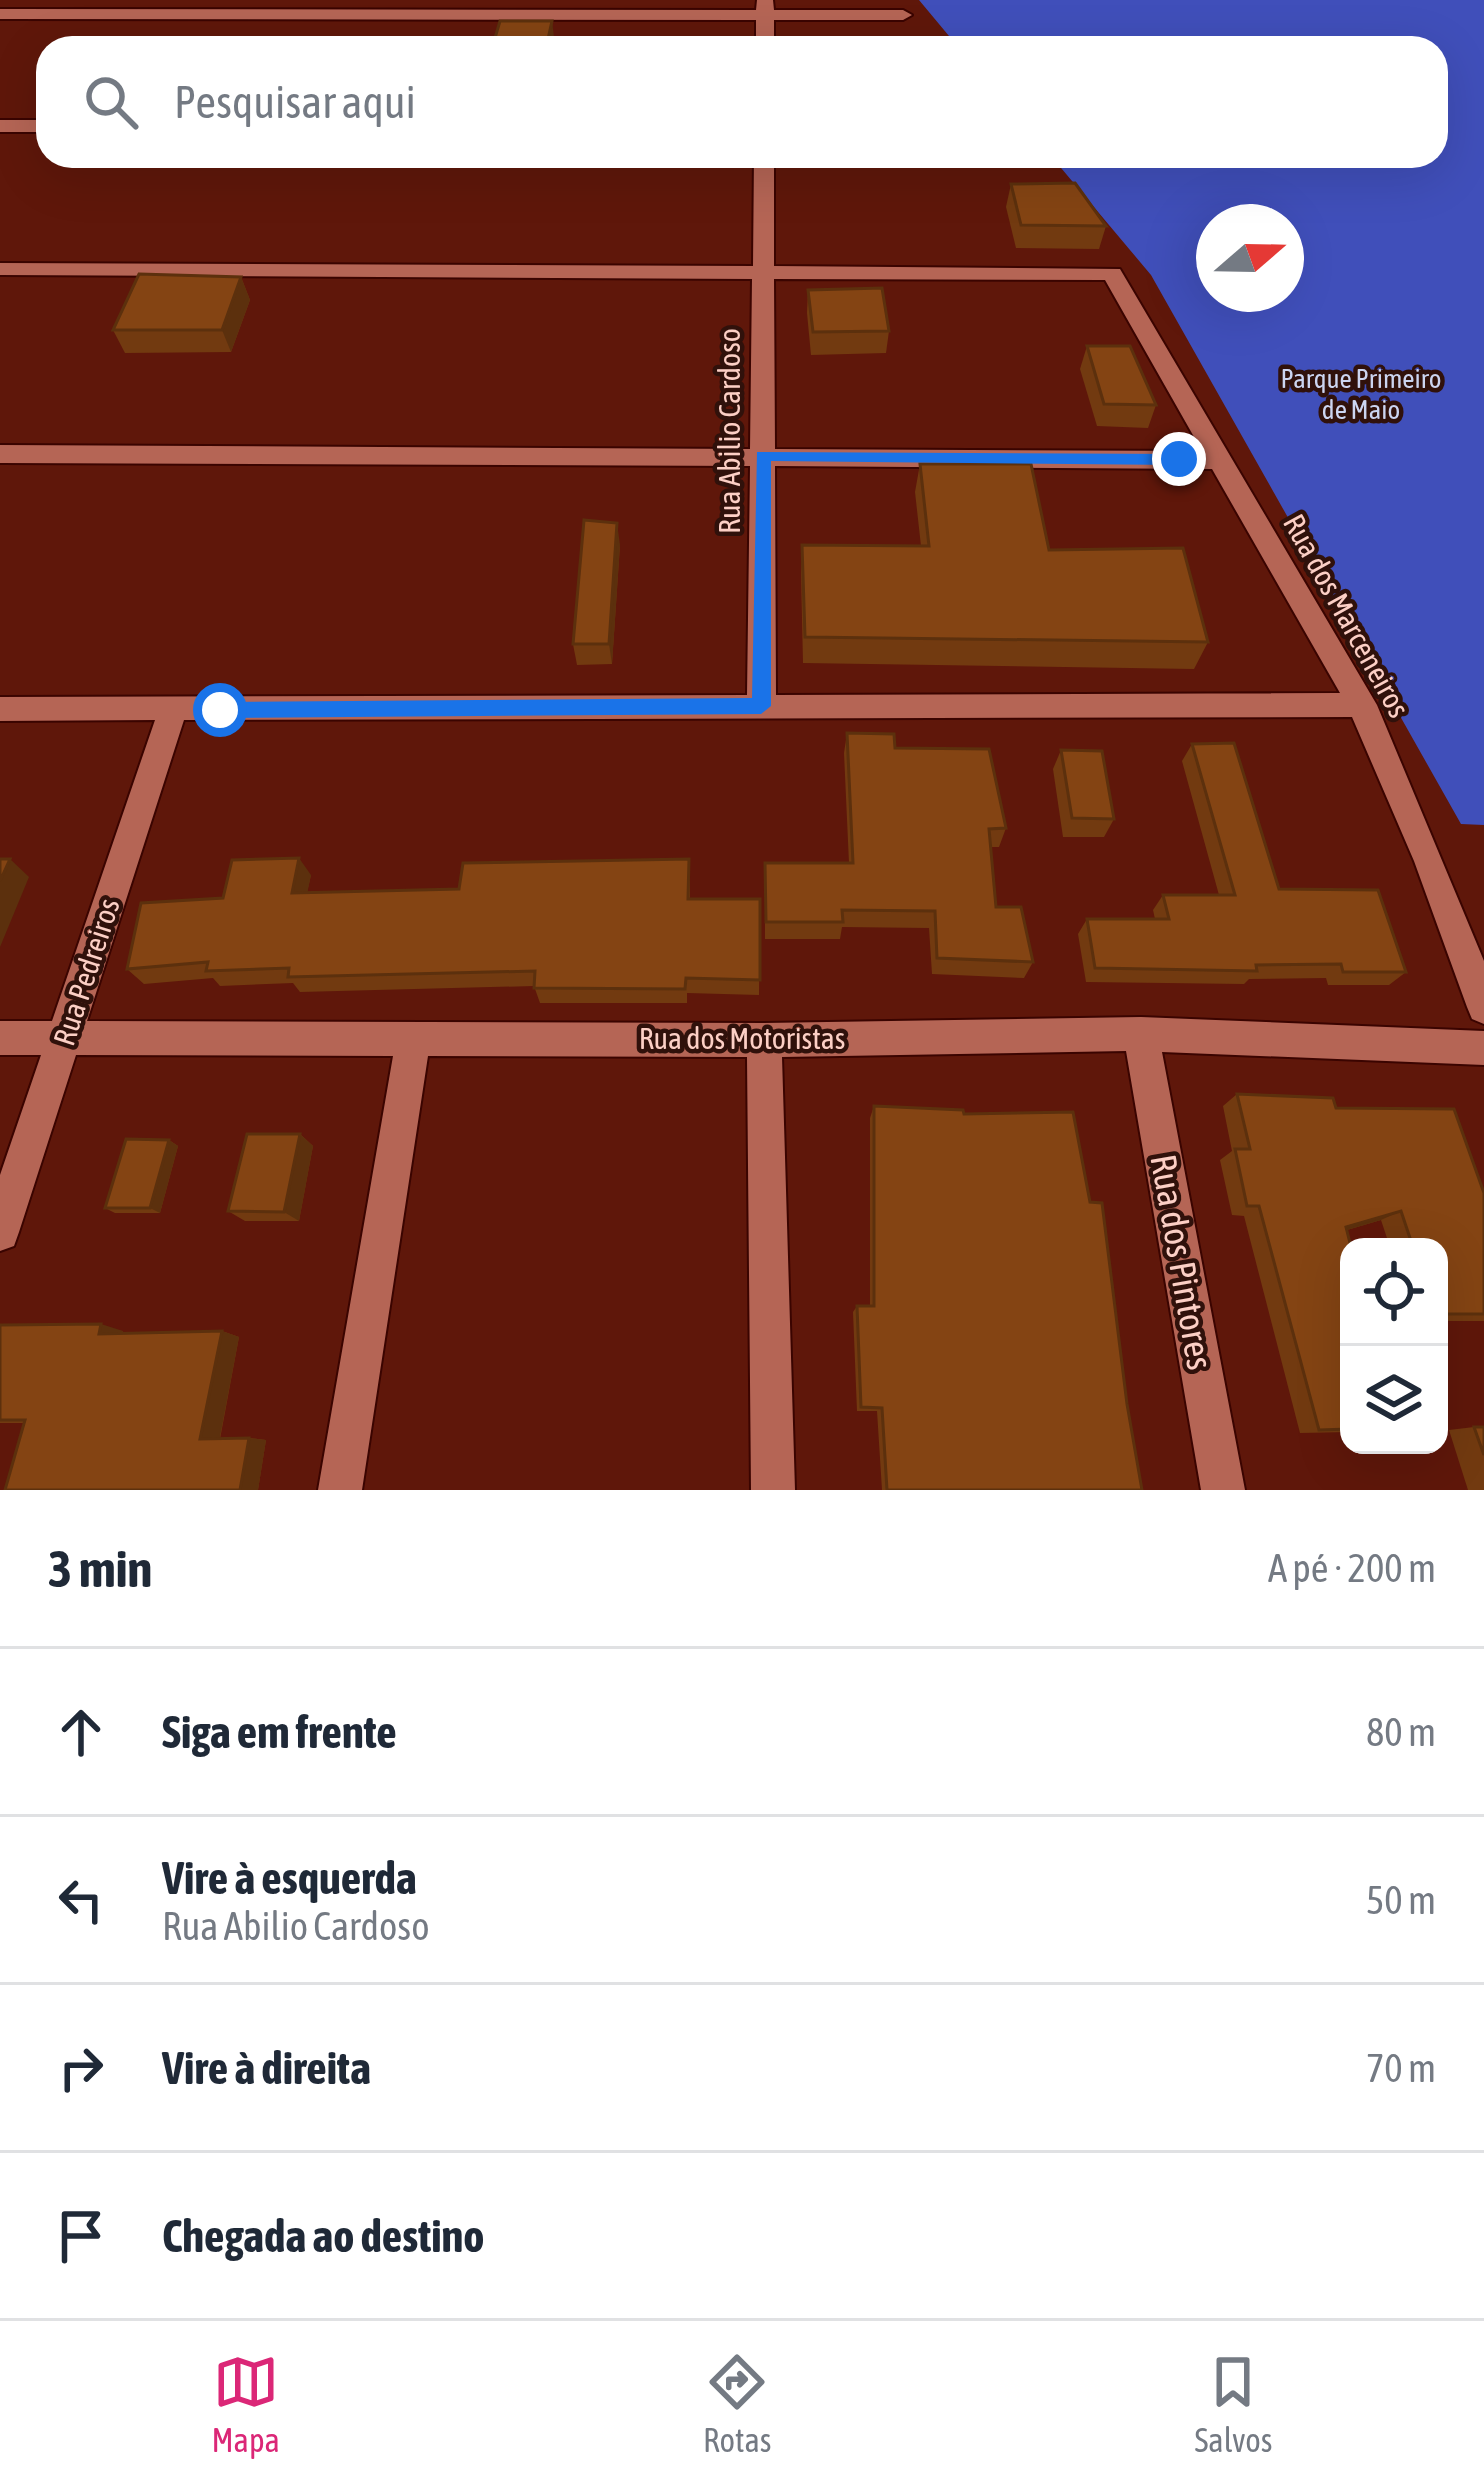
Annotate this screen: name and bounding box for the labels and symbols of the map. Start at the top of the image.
north arrow [1196,204,1304,312]
street label: Rua Abilio Cardoso [712,328,746,534]
park label: Parque Primeiro de Maio [1281,363,1441,425]
route end [1152,432,1206,486]
street label: Rua dos Marceneiros [1277,508,1417,723]
route start [193,683,247,737]
street label: Rua Pedreiros [46,894,126,1049]
street label: Rua dos Motoristas [639,1021,845,1055]
street label: Rua dos Pintores [1142,1151,1222,1373]

